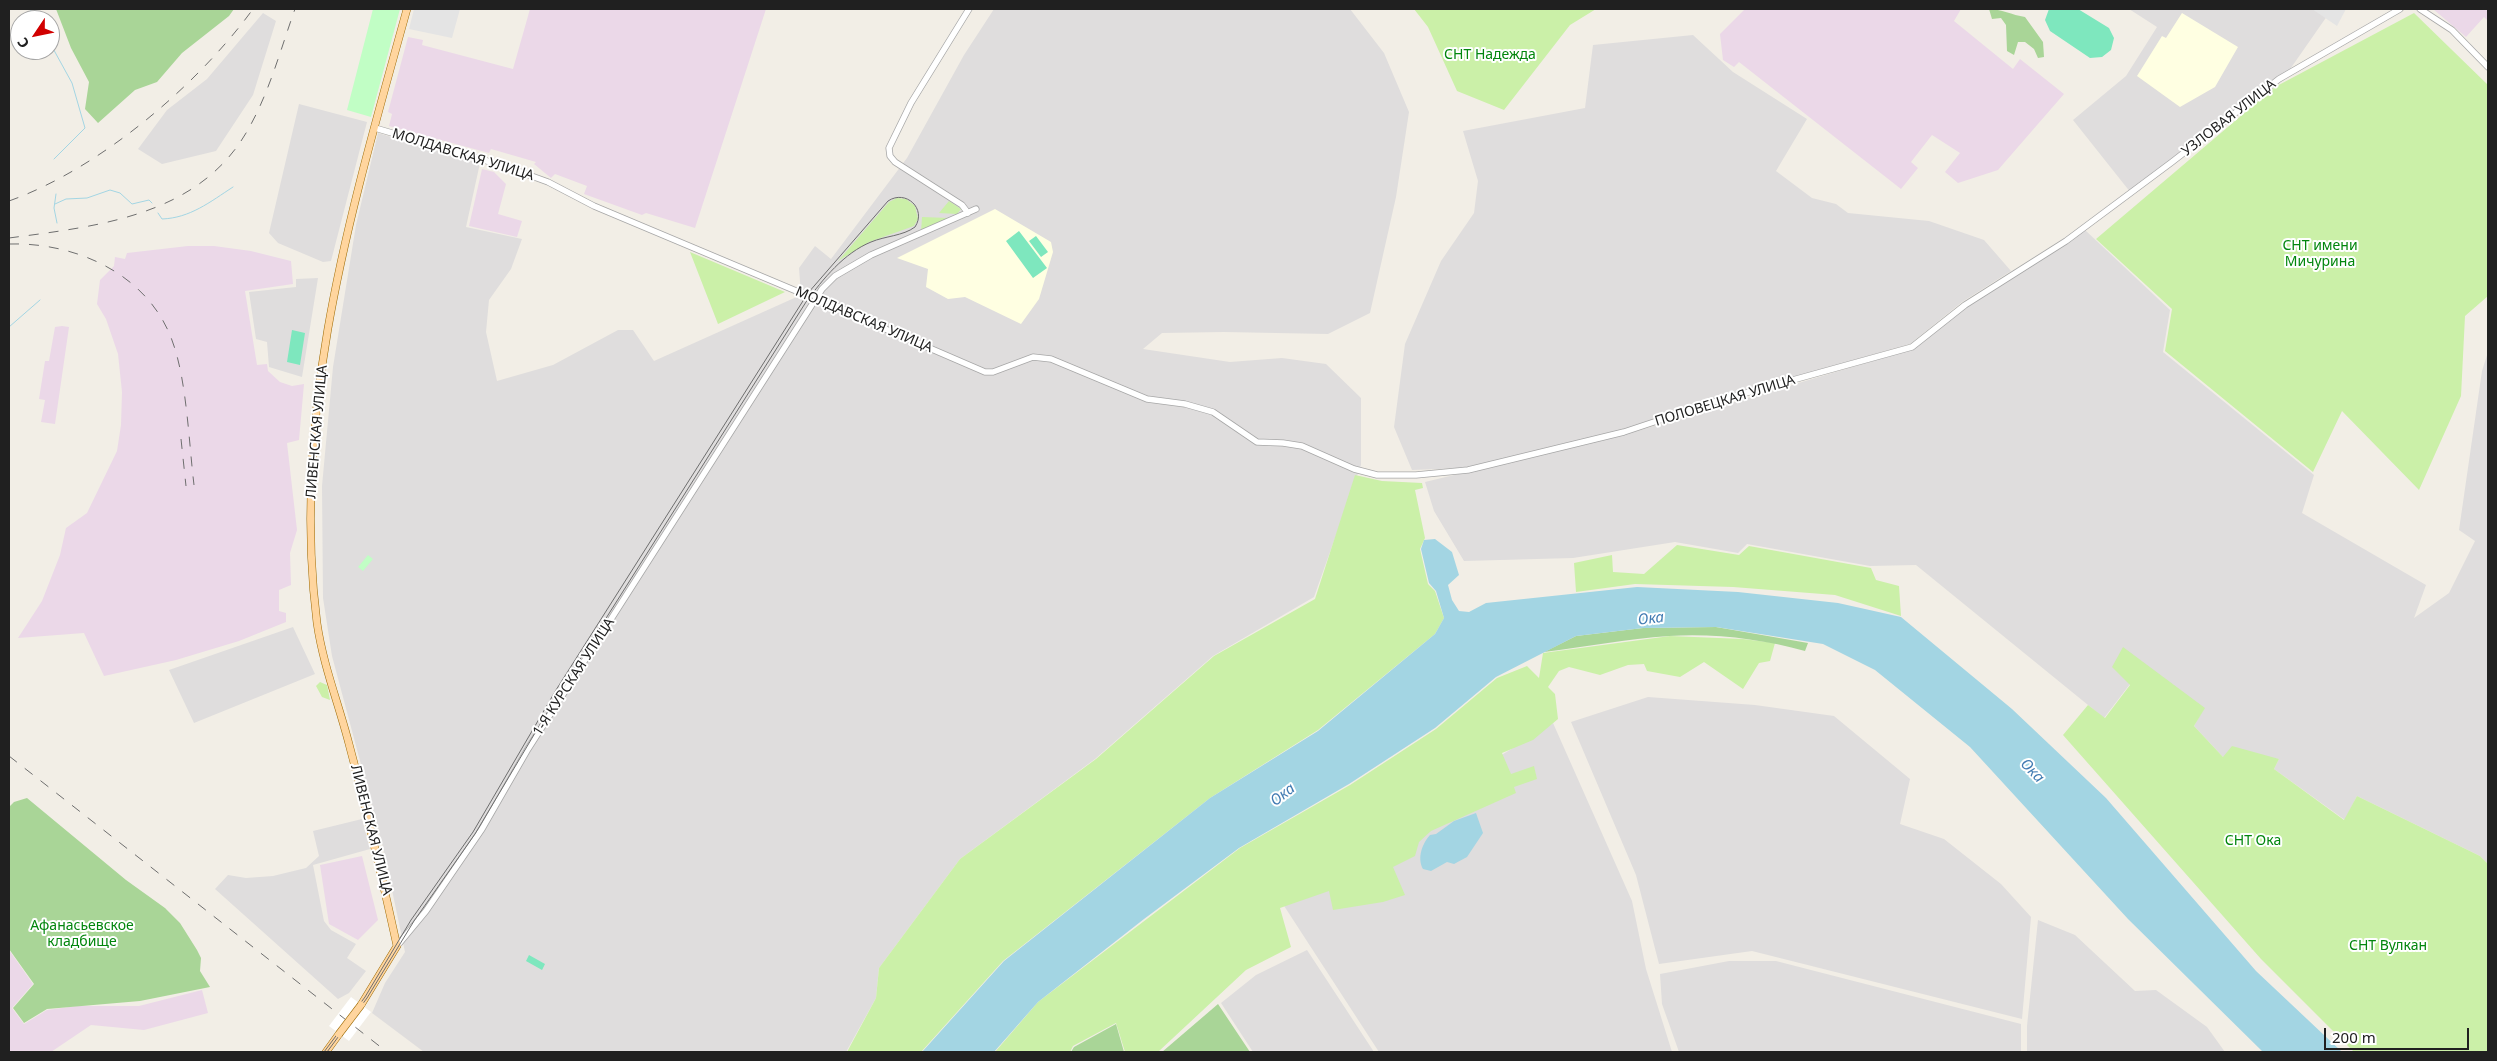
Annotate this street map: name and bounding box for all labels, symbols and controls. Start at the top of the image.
north arrow [10,10,60,60]
text: С [13,34,33,52]
park label: СНТ Надежда [1444,47,1536,63]
street label: УЗЛОВАЯ УЛИЦА [2179,76,2279,160]
street label: МОЛДАВСКАЯ УЛИЦА [390,125,536,185]
park label: СНТ имени Мичурина [2282,238,2358,270]
street label: МОЛДАВСКАЯ УЛИЦА [793,283,935,357]
street label: ЛИВЕНСКАЯ УЛИЦА [303,365,331,499]
street label: ПОЛОВЕЦКАЯ УЛИЦА [1653,372,1797,430]
water label: Ока [1637,608,1665,630]
street label: 1-Я КУРСКАЯ УЛИЦА [530,615,618,739]
water label: Ока [2016,755,2048,787]
street label: ЛИВЕНСКАЯ УЛИЦА [347,763,395,897]
water label: Ока [1267,780,1299,810]
park label: СНТ Ока [2225,833,2281,849]
park label: Афанасьевское кладбище [30,918,134,950]
park label: СНТ Вулкан [2349,938,2427,954]
scale bar [2327,1018,2472,1050]
text: 200 m [2332,1027,2376,1047]

